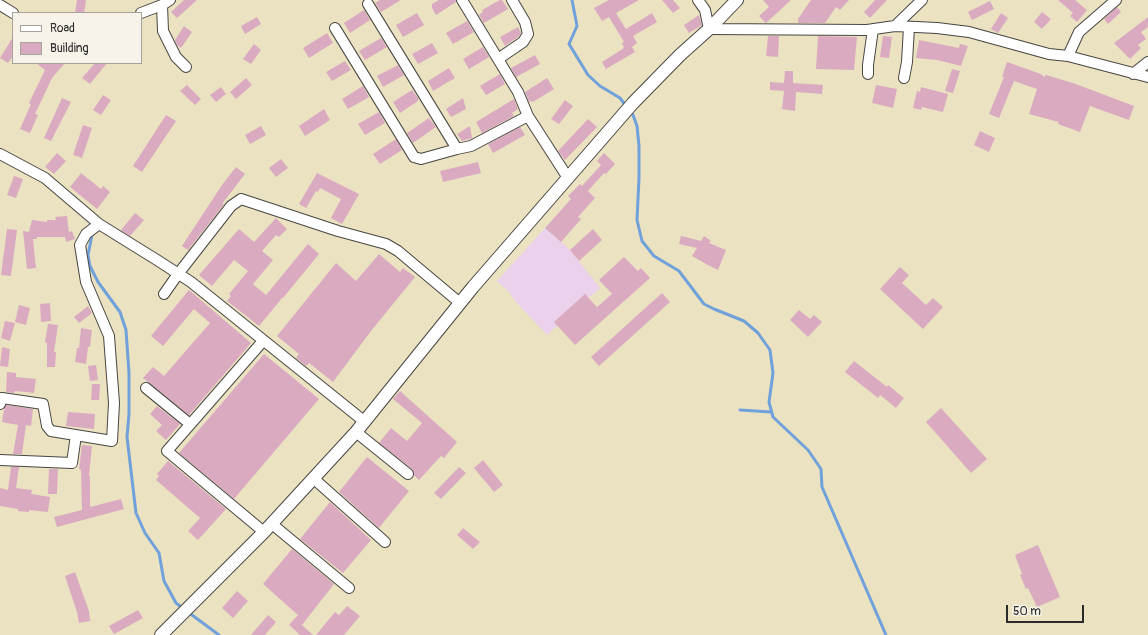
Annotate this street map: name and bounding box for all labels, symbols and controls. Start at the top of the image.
legend [12,12,142,64]
text: Road [50,21,75,36]
text: Building [50,41,89,56]
scale bar [1008,597,1086,623]
text: 50 m [1013,604,1041,619]

